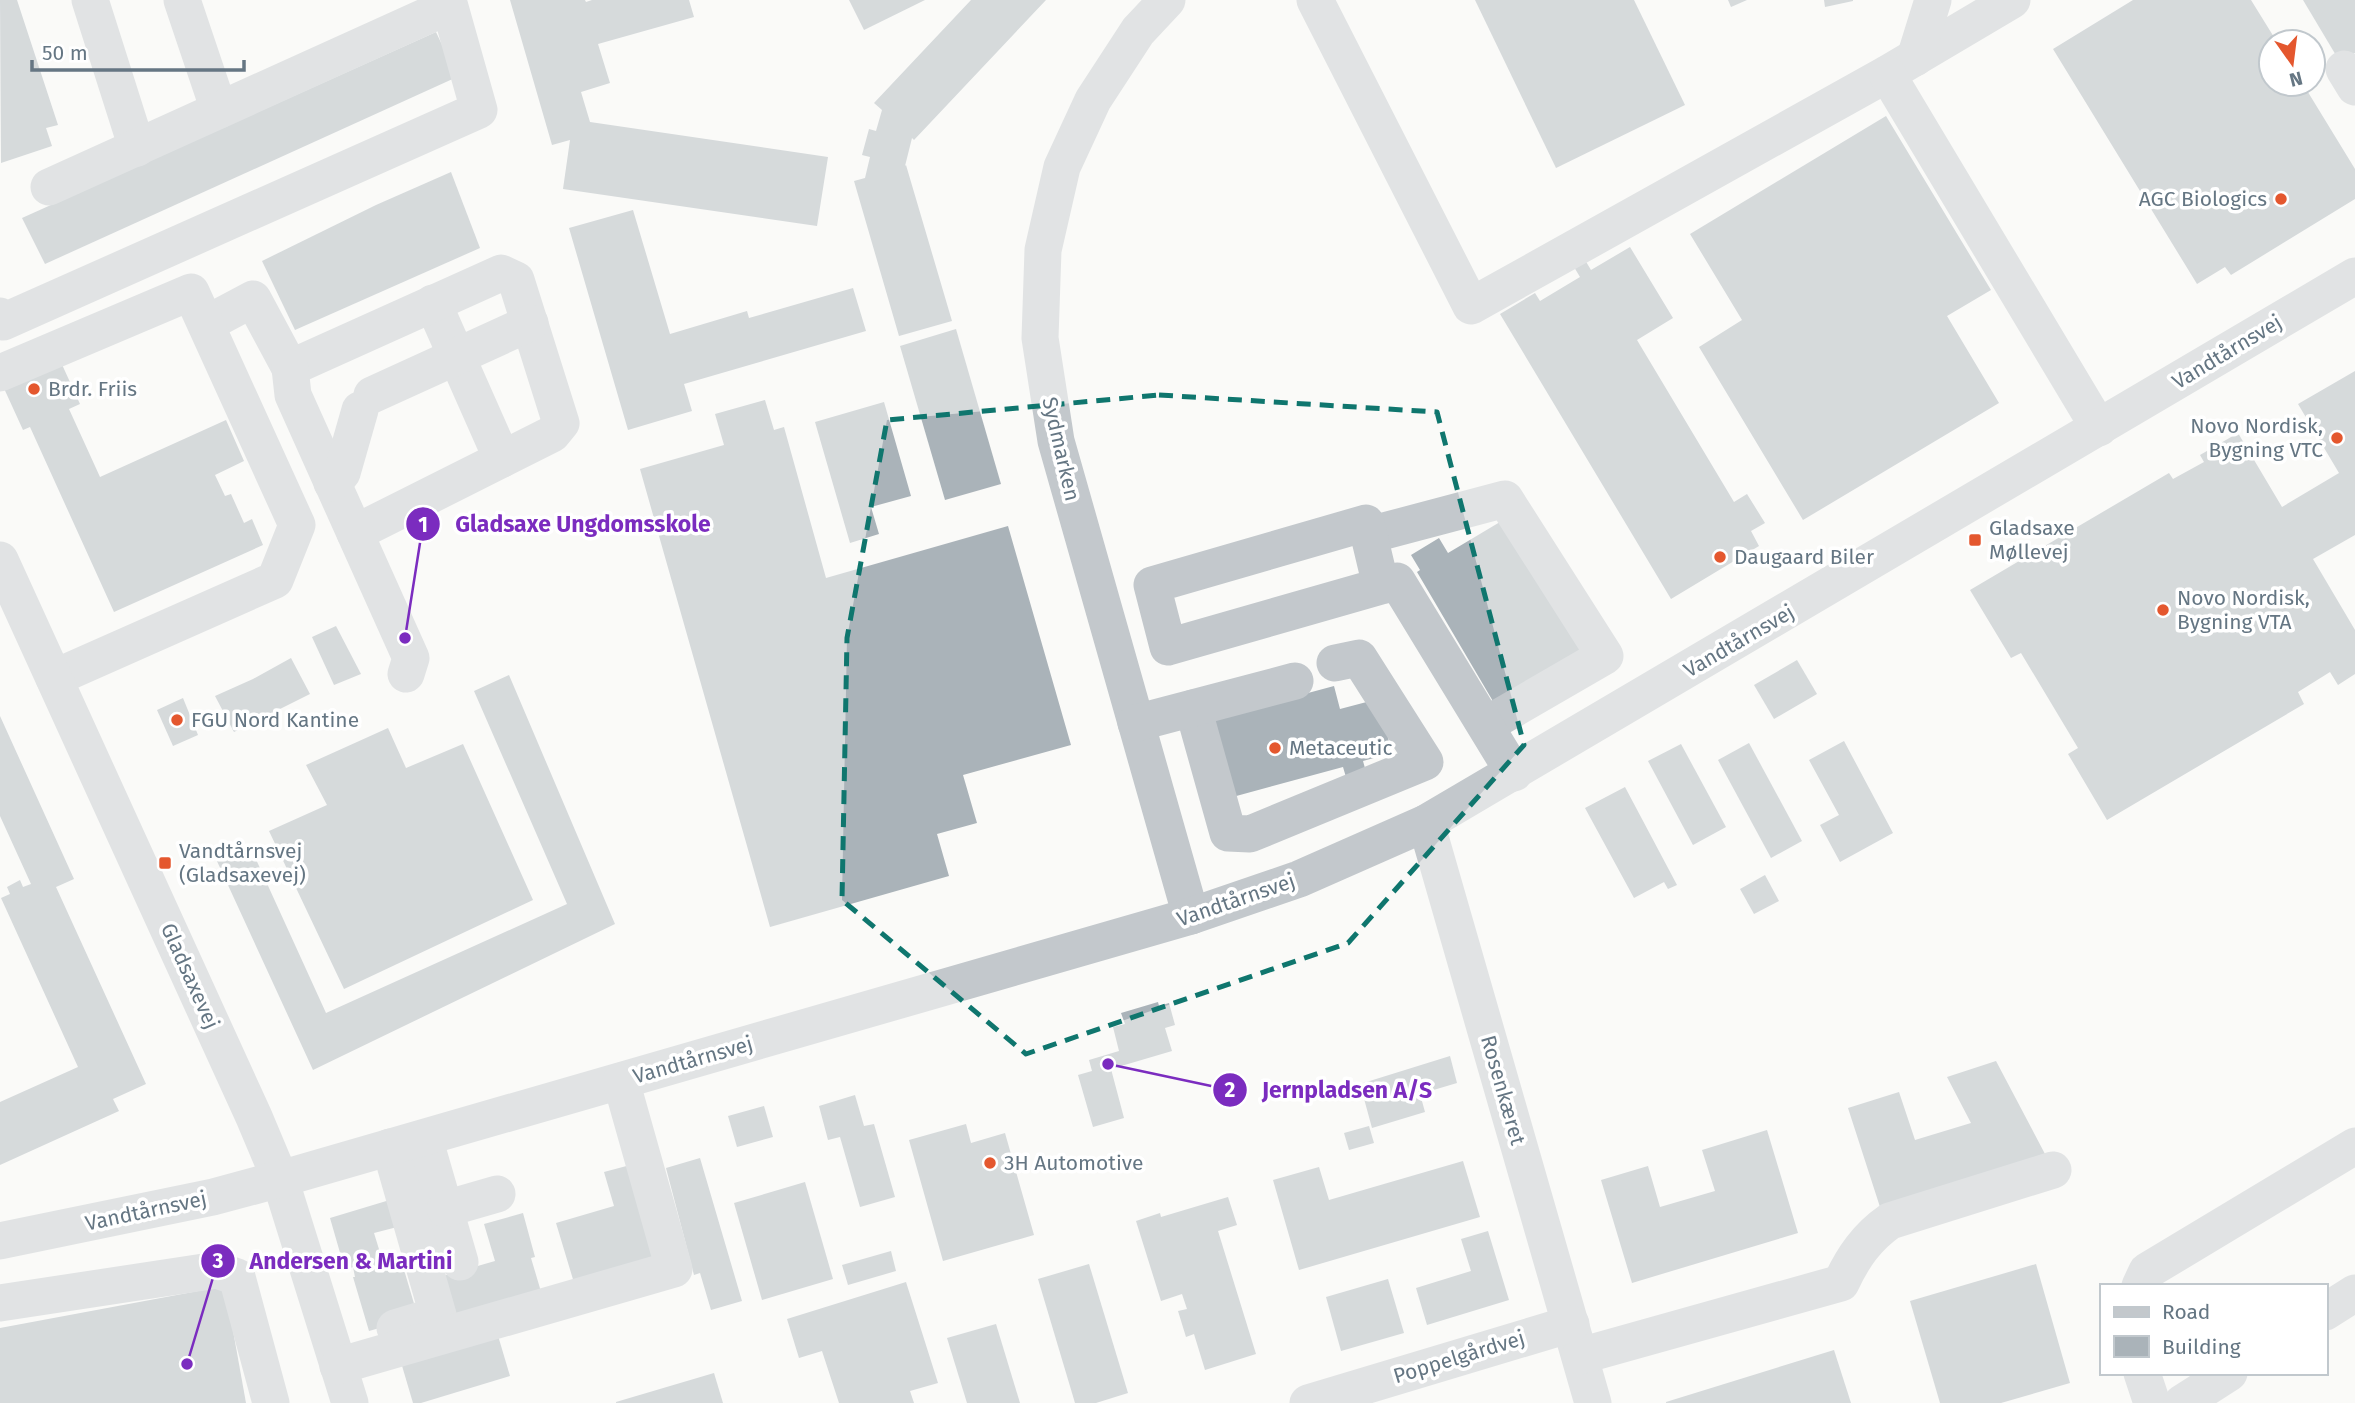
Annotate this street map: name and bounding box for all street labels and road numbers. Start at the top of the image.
street label: Vandtårnsvej [2167,309,2287,395]
street label: Sydmarken [1036,394,1086,504]
street label: Vandtårnsvej [1679,599,1799,683]
street label: Vandtårnsvej [1173,868,1299,932]
street label: Gladsaxevej [155,919,225,1033]
street label: Vandtårnsvej [630,1030,756,1090]
street label: Rosenkæret [1475,1032,1531,1148]
street label: Vandtårnsvej [83,1185,209,1237]
street label: Poppelgårdvej [1390,1325,1528,1389]

